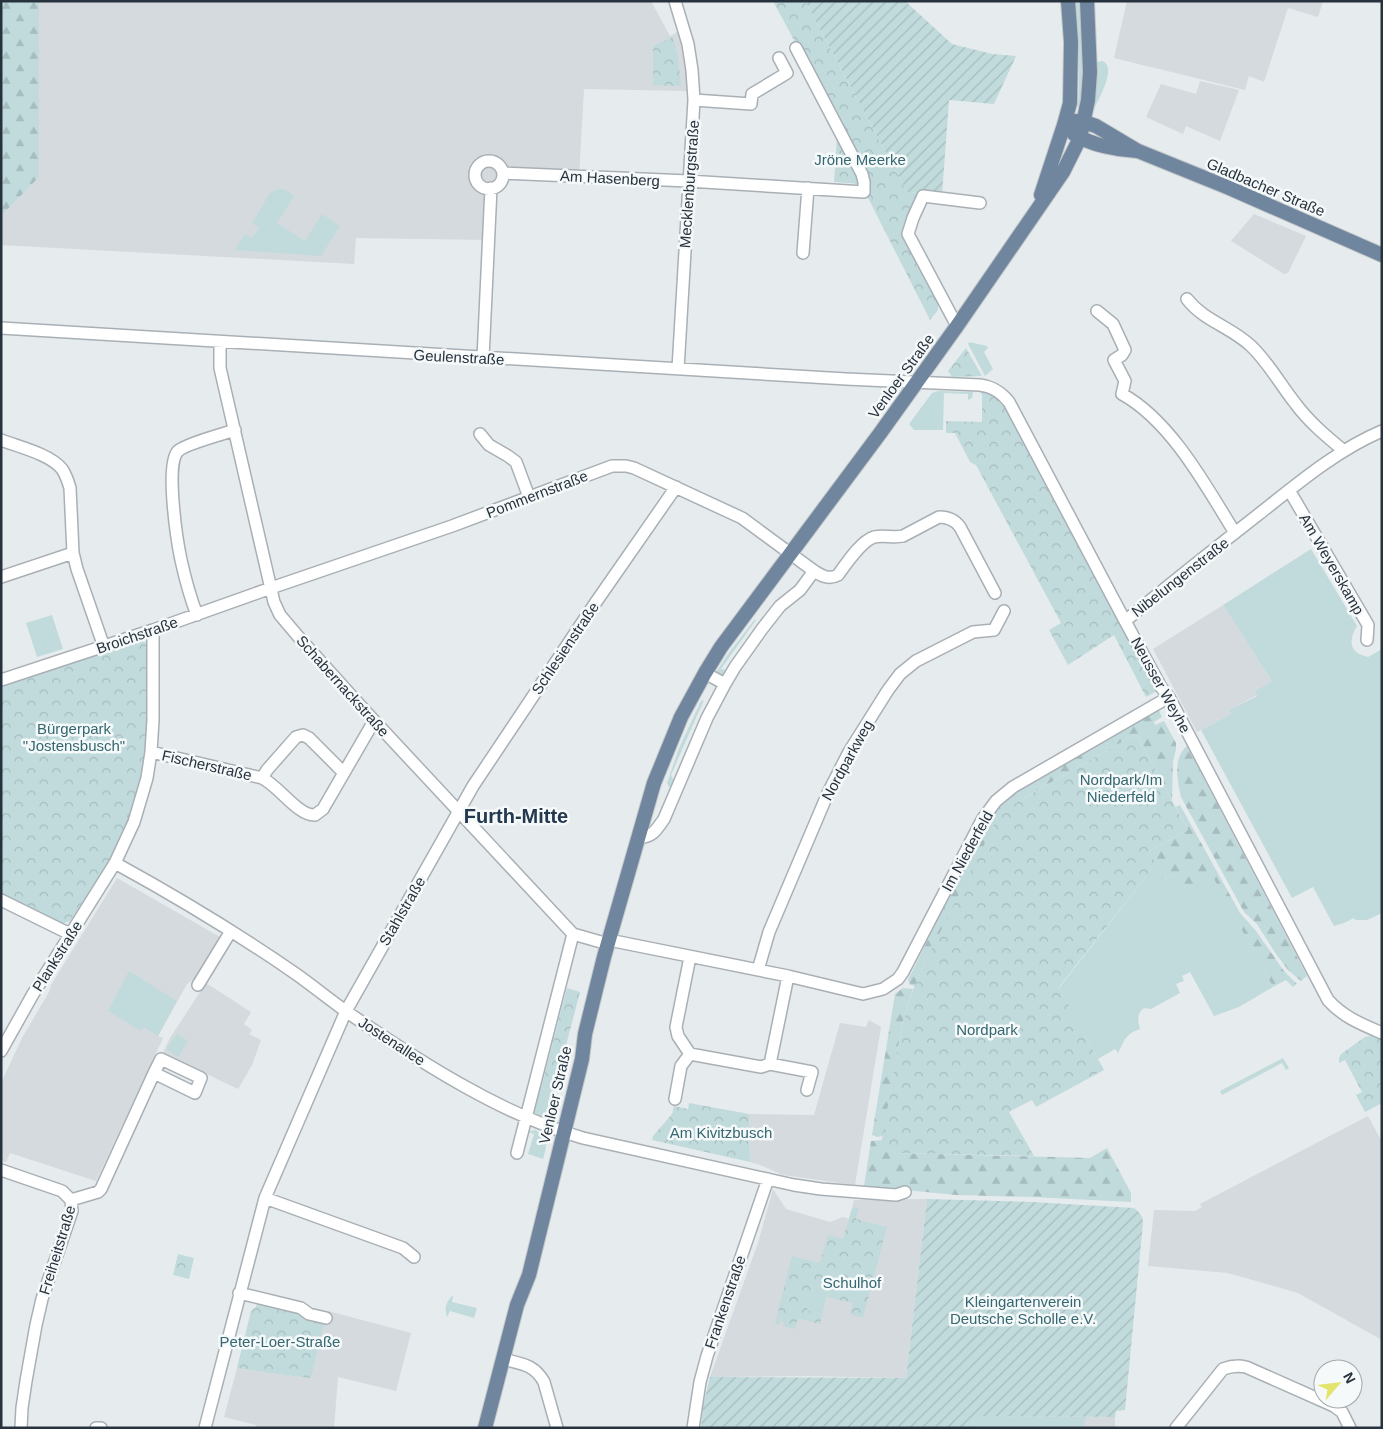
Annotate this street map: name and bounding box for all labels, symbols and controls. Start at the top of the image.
street label: Mecklenburgstraße [676,119,702,249]
park label: Jröne Meerke [814,151,906,168]
street label: Gladbacher Straße [1204,154,1328,220]
street label: Am Hasenberg [560,167,660,189]
street label: Venloer Straße [865,331,937,421]
street label: Geulenstraße [413,346,505,368]
street label: Pommernstraße [484,467,590,521]
street label: Am Weyerskamp [1296,510,1368,618]
street label: Nibelungenstraße [1128,534,1232,620]
street label: Schlesienstraße [528,599,602,697]
street label: Broichstraße [94,613,180,657]
street label: Schabernackstraße [293,632,393,740]
street label: Neusser Weyhe [1128,634,1194,736]
street label: Nordparkweg [818,717,876,803]
park label: Bürgerpark "Jostensbusch" [23,720,125,754]
street label: Fischerstraße [160,746,254,784]
park label: Nordpark/Im Niederfeld [1080,771,1162,805]
district label: Furth-Mitte [464,805,568,827]
street label: Im Niederfeld [938,808,996,894]
street label: Stahlstraße [375,874,429,948]
street label: Plankstraße [29,918,85,994]
street label: Jostenallee [356,1013,428,1069]
park label: Nordpark [956,1021,1018,1038]
street label: Venloer Straße [535,1044,575,1146]
park label: Am Kivitzbusch [670,1124,772,1141]
street label: Freiheitstraße [35,1203,79,1297]
street label: Frankenstraße [701,1253,749,1351]
park label: Schulhof [823,1274,882,1291]
park label: Kleingartenverein Deutsche Scholle e.V. [950,1293,1096,1327]
park label: Peter-Loer-Straße [220,1333,340,1350]
north arrow [1313,1359,1363,1409]
text: N [1340,1370,1359,1386]

